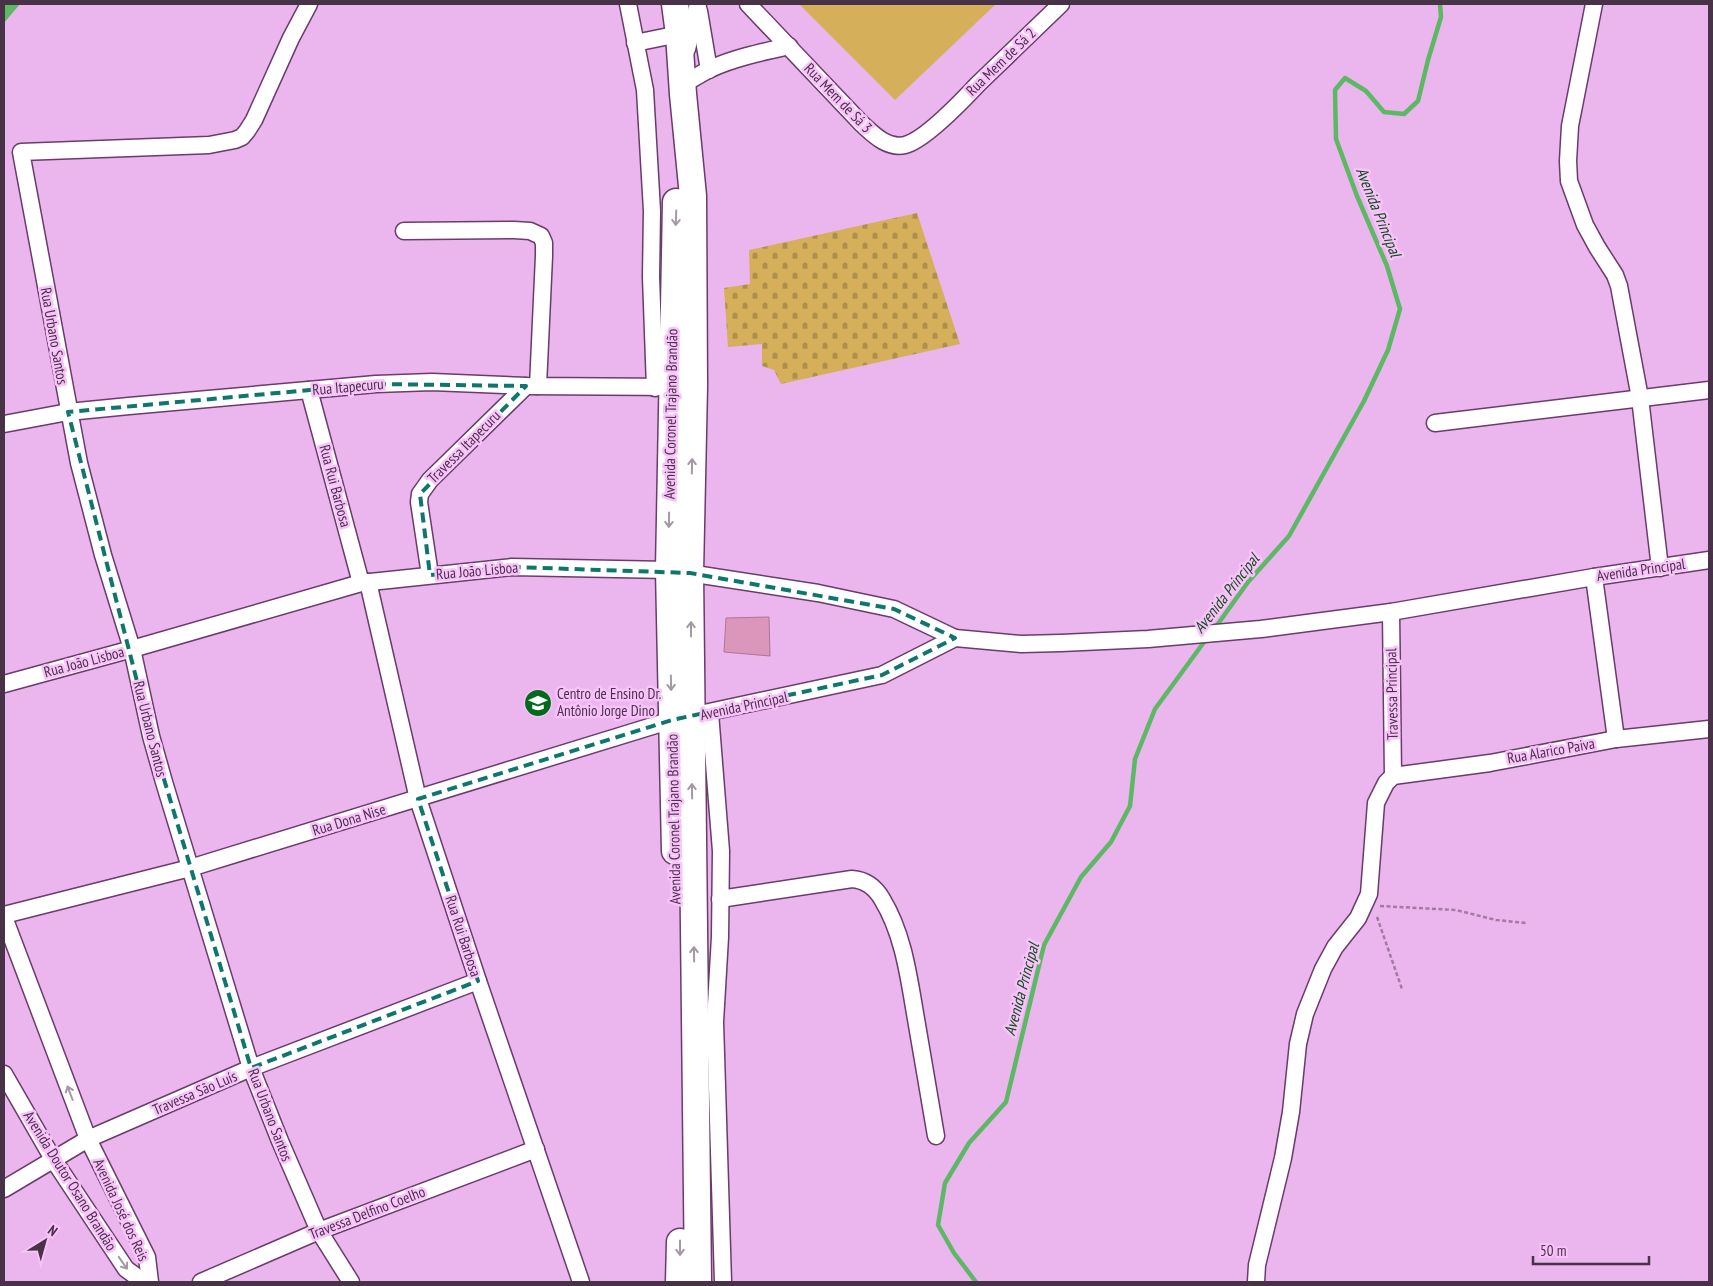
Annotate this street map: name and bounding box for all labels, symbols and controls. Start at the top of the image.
street label: Rua Mem de Sá 2 [962,24,1040,100]
street label: Rua Mem de Sá 3 [800,59,876,137]
water label: Avenida Principal [1352,164,1407,261]
one-way arrow [671,210,680,226]
street label: Rua Urbano Santos [37,286,72,386]
street label: Avenida Coronel Trajano Brandão [660,329,681,499]
street label: Rua Itapecuru [311,374,384,399]
street label: Travessa Itapecuru [423,406,504,487]
street label: Rua Rui Barbosa [315,443,356,529]
one-way arrow [687,458,697,474]
one-way arrow [664,512,674,528]
water label: Avenida Principal [1189,548,1264,637]
street label: Avenida Principal [1595,554,1687,585]
street label: Rua João Lisboa [435,557,519,584]
one-way arrow [686,621,695,637]
street label: Rua João Lisboa [42,642,126,681]
street label: Travessa Principal [1381,647,1402,740]
one-way arrow [666,674,676,690]
street label: Rua Urbano Santos [129,679,172,779]
place label: Centro de Ensino Dr. Antônio Jorge Dino [557,684,662,720]
street label: Avenida Principal [698,687,790,724]
school or university icon: Centro de Ensino Dr. Antônio Jorge Dino [523,688,553,718]
street label: Rua Alarico Paiva [1506,733,1596,768]
street label: Avenida Coronel Trajano Brandão [663,734,684,904]
one-way arrow [687,783,697,800]
street label: Rua Dona Nise [310,799,388,840]
street label: Rua Rui Barbosa [441,893,486,979]
water label: Avenida Principal [999,939,1043,1037]
one-way arrow [689,946,699,962]
street label: Travessa São Luís [150,1066,240,1119]
street label: Rua Urbano Santos [244,1066,297,1164]
one-way arrow [65,1086,74,1101]
street label: Avenida Doutor Osano Brandão [20,1107,121,1254]
street label: Avenida José dos Reis [89,1155,154,1264]
street label: Travessa Delfino Coelho [306,1182,428,1243]
north arrow [20,1216,70,1266]
text: N [44,1221,61,1240]
scale bar [1533,1234,1649,1266]
one-way arrow [675,1239,684,1255]
text: 50 m [1540,1241,1566,1260]
one-way arrow [118,1256,128,1270]

